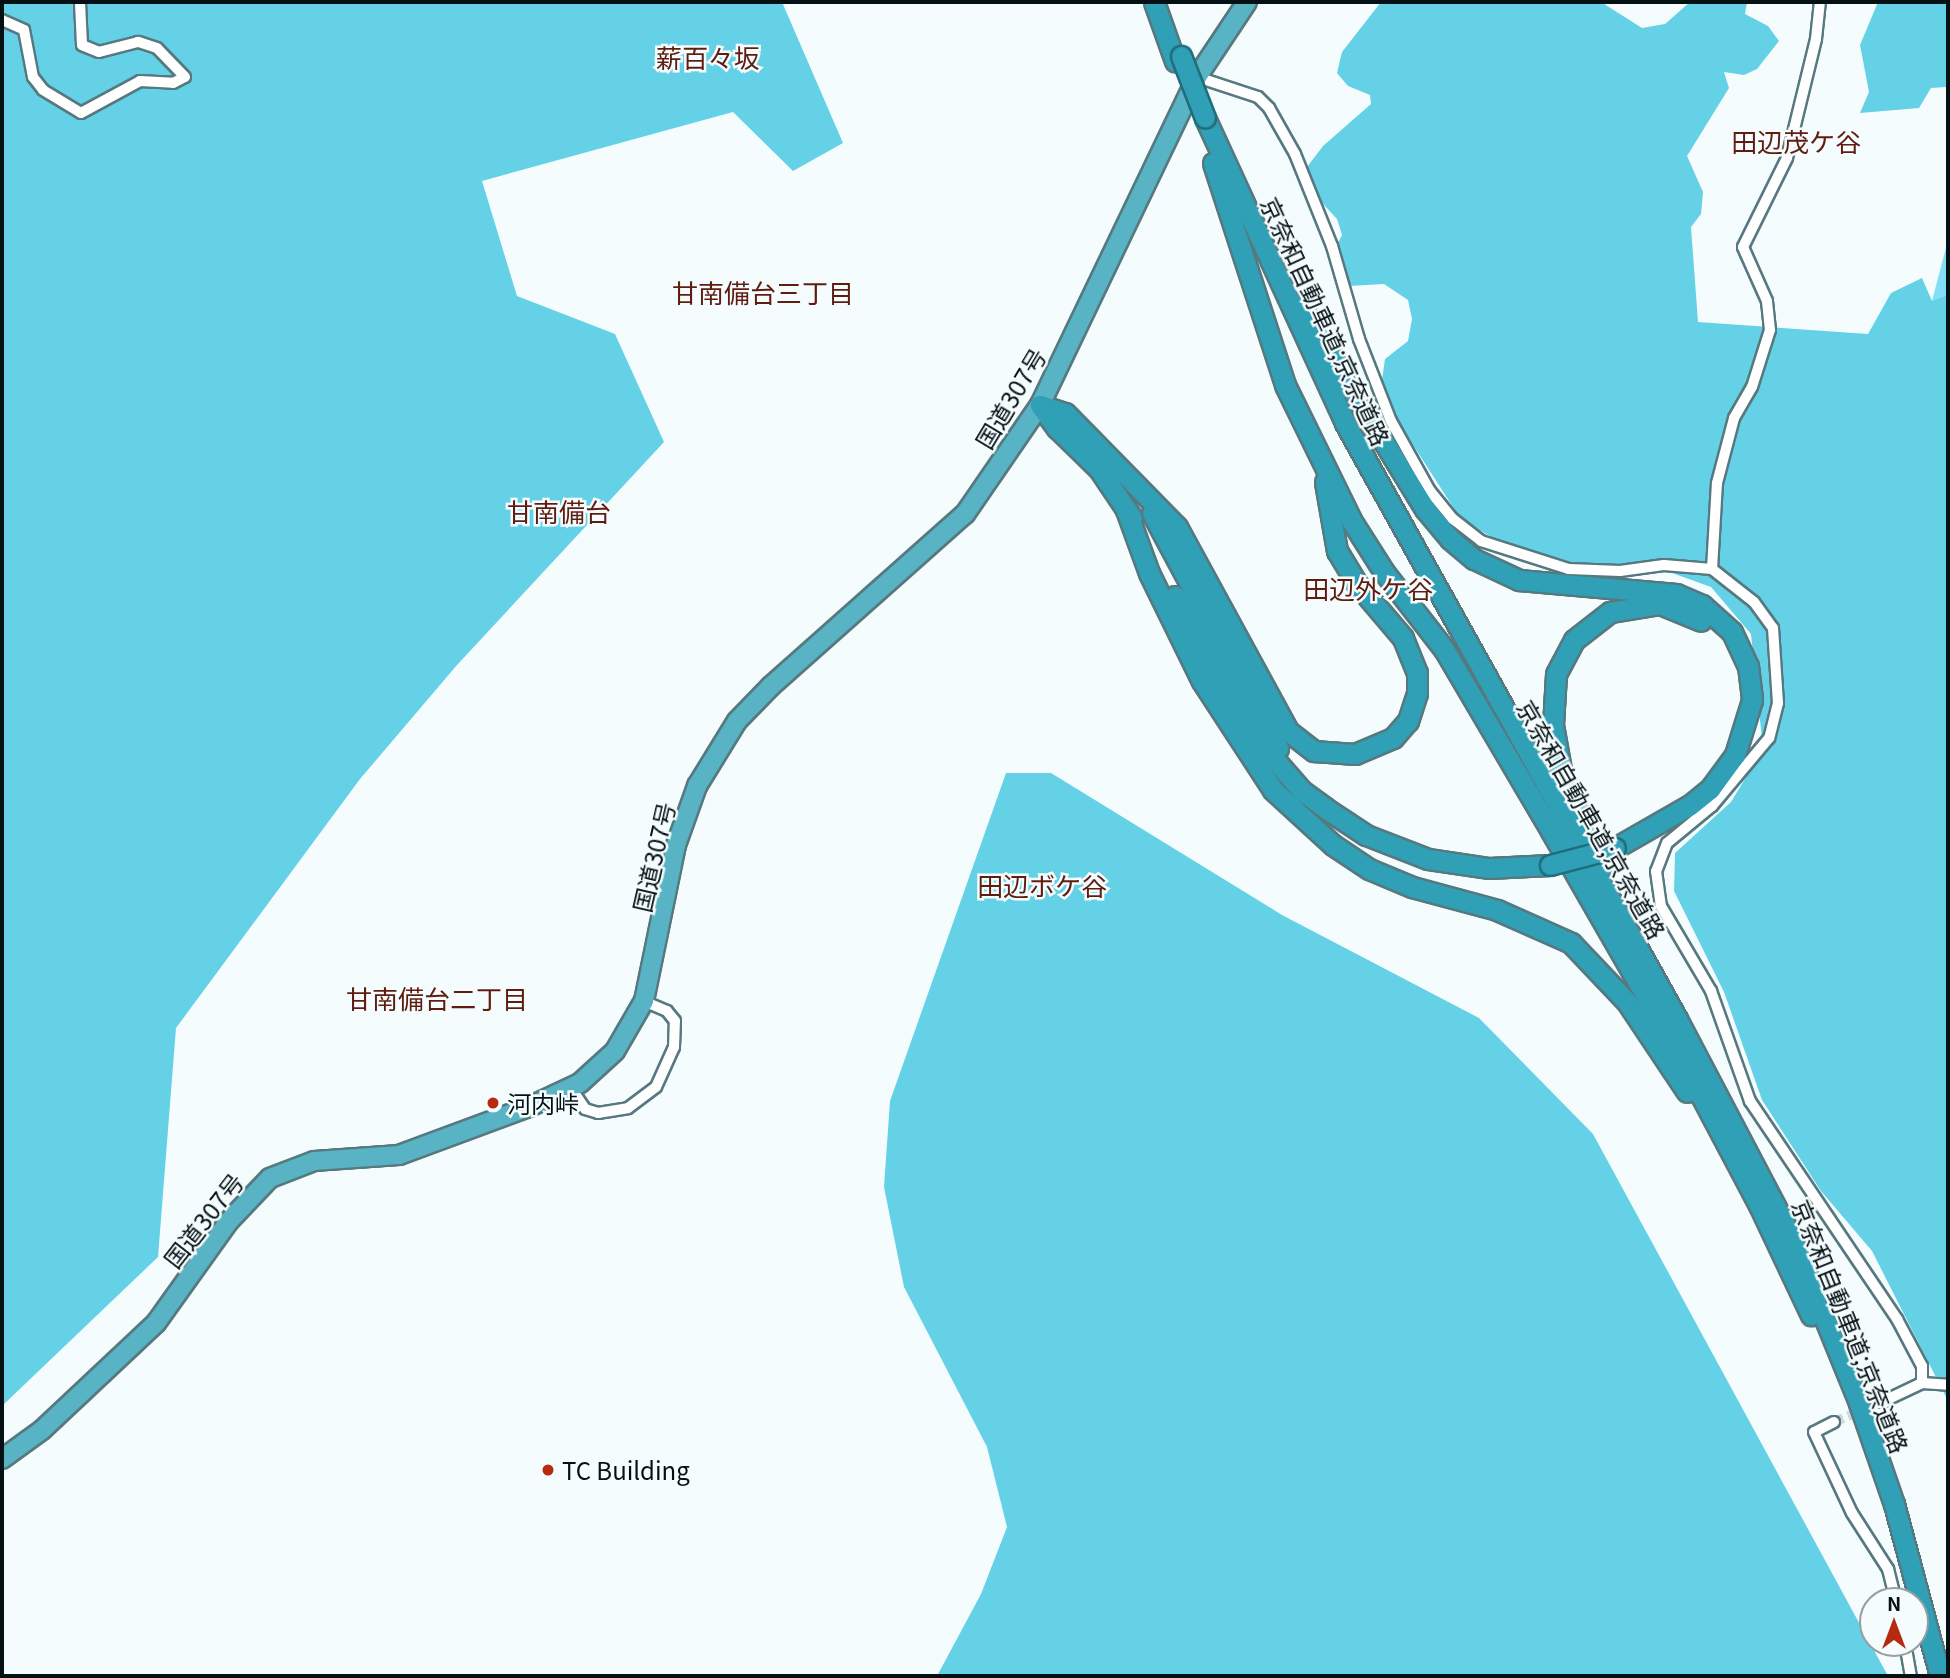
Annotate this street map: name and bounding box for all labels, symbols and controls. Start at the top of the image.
district label: 薪百々坂 [656,41,760,73]
district label: 田辺茂ケ谷 [1731,125,1861,157]
street label: 京奈和自動車道;京奈道路 [1256,192,1396,450]
district label: 甘南備台三丁目 [672,276,854,308]
street label: 国道307号 [969,343,1051,453]
district label: 甘南備台 [507,495,611,527]
district label: 田辺外ケ谷 [1303,572,1433,604]
street label: 京奈和自動車道;京奈道路 [1512,695,1672,943]
street label: 国道307号 [626,799,680,915]
district label: 田辺ボケ谷 [977,869,1107,901]
district label: 甘南備台二丁目 [346,982,528,1014]
place label: 河内峠 [507,1089,579,1117]
marker: 河内峠 [485,1095,501,1111]
street label: 国道307号 [157,1167,249,1273]
street label: 京奈和自動車道;京奈道路 [1787,1195,1915,1457]
place label: TC Building [562,1456,690,1484]
marker: TC Building [540,1462,556,1478]
north arrow [1859,1587,1929,1657]
text: N [1887,1589,1901,1616]

